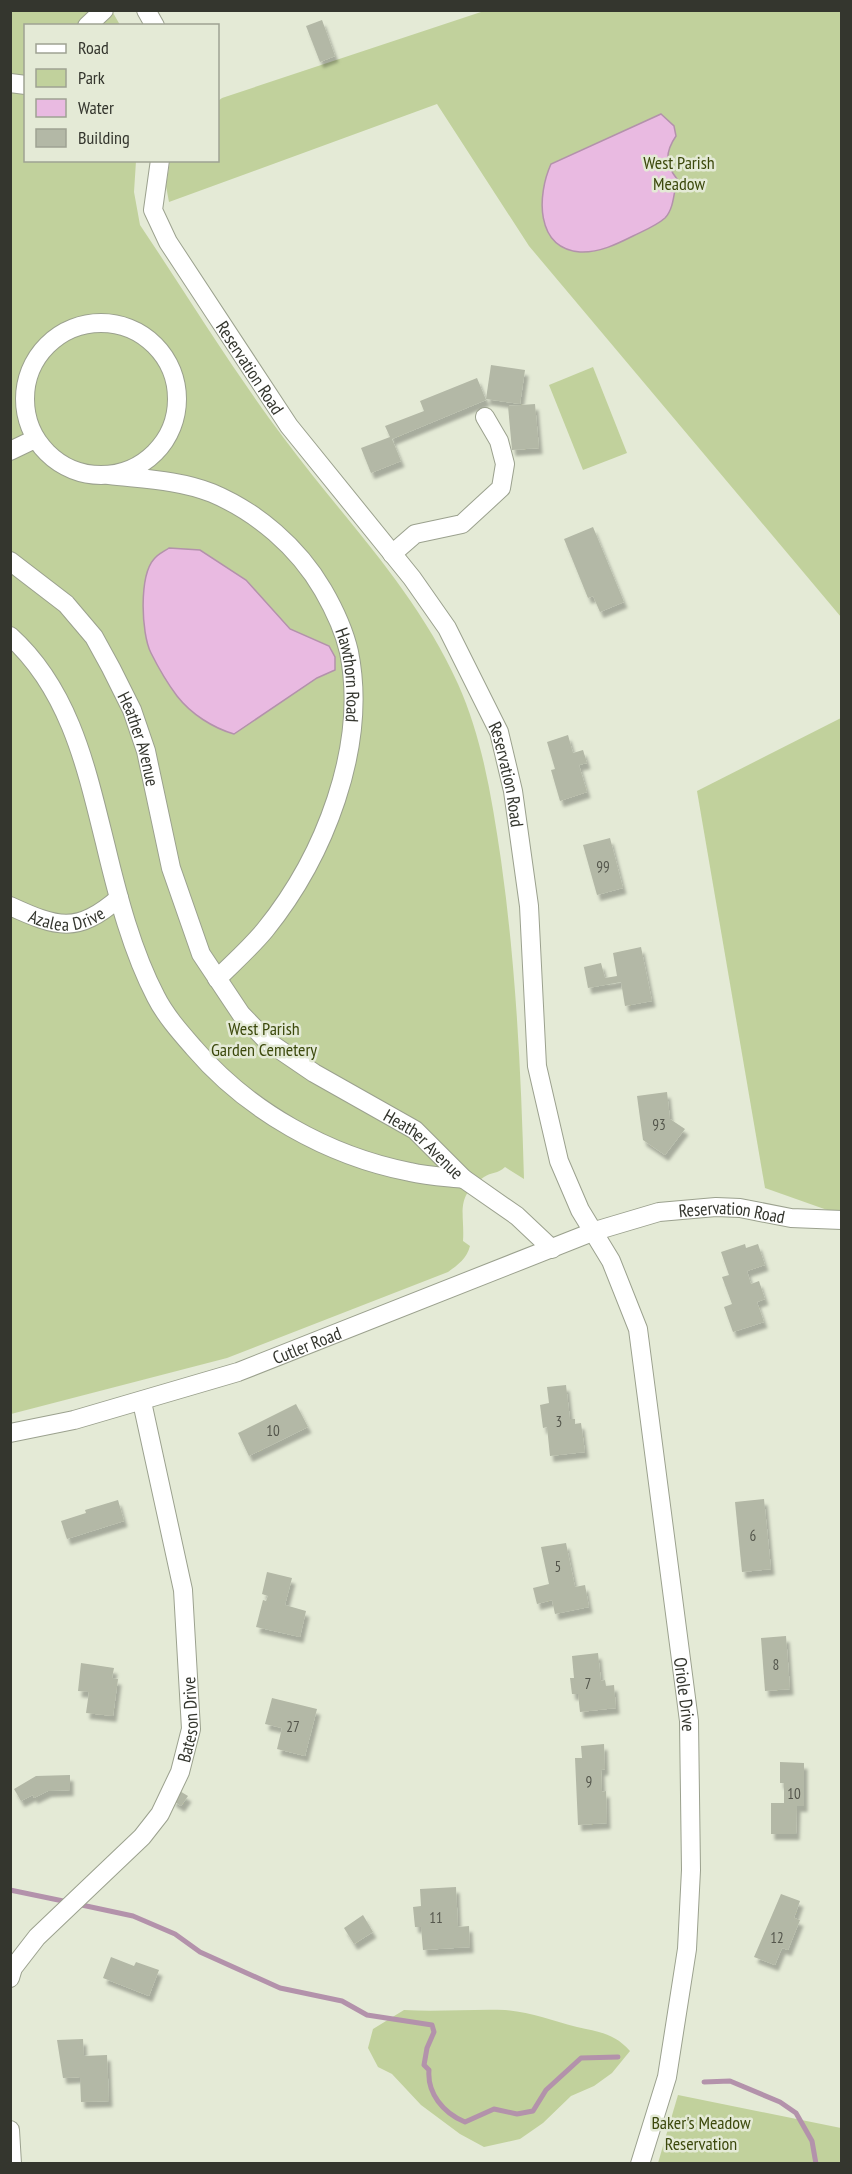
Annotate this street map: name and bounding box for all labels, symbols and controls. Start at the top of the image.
legend [24,24,219,162]
text: Road [78,36,109,59]
text: Park [78,66,105,89]
text: Water [78,96,114,119]
text: Building [78,126,130,149]
park label: West Parish Meadow [643,151,715,195]
street label: Reservation Road [211,316,290,419]
street label: Hawthorn Road [331,624,365,723]
street label: Heather Avenue [113,687,165,788]
street label: Reservation Road [484,717,529,828]
house number: 99 [596,857,610,876]
street label: Azalea Drive [26,901,109,935]
park label: West Parish Garden Cemetery [211,1017,317,1061]
street label: Heather Avenue [380,1103,469,1184]
house number: 93 [652,1115,666,1134]
street label: Reservation Road [678,1195,787,1228]
street label: Cutler Road [269,1321,344,1369]
house number: 3 [556,1412,562,1431]
house number: 10 [266,1421,280,1440]
house number: 6 [750,1526,757,1545]
house number: 5 [555,1557,561,1576]
house number: 8 [773,1655,779,1674]
street label: Oriole Drive [669,1656,701,1732]
house number: 7 [585,1674,591,1693]
street label: Bateson Drive [171,1676,202,1765]
house number: 27 [286,1717,300,1736]
house number: 9 [586,1772,592,1791]
house number: 10 [787,1784,801,1803]
house number: 11 [429,1908,443,1927]
house number: 12 [770,1928,784,1947]
park label: Baker's Meadow Reservation [651,2111,751,2155]

